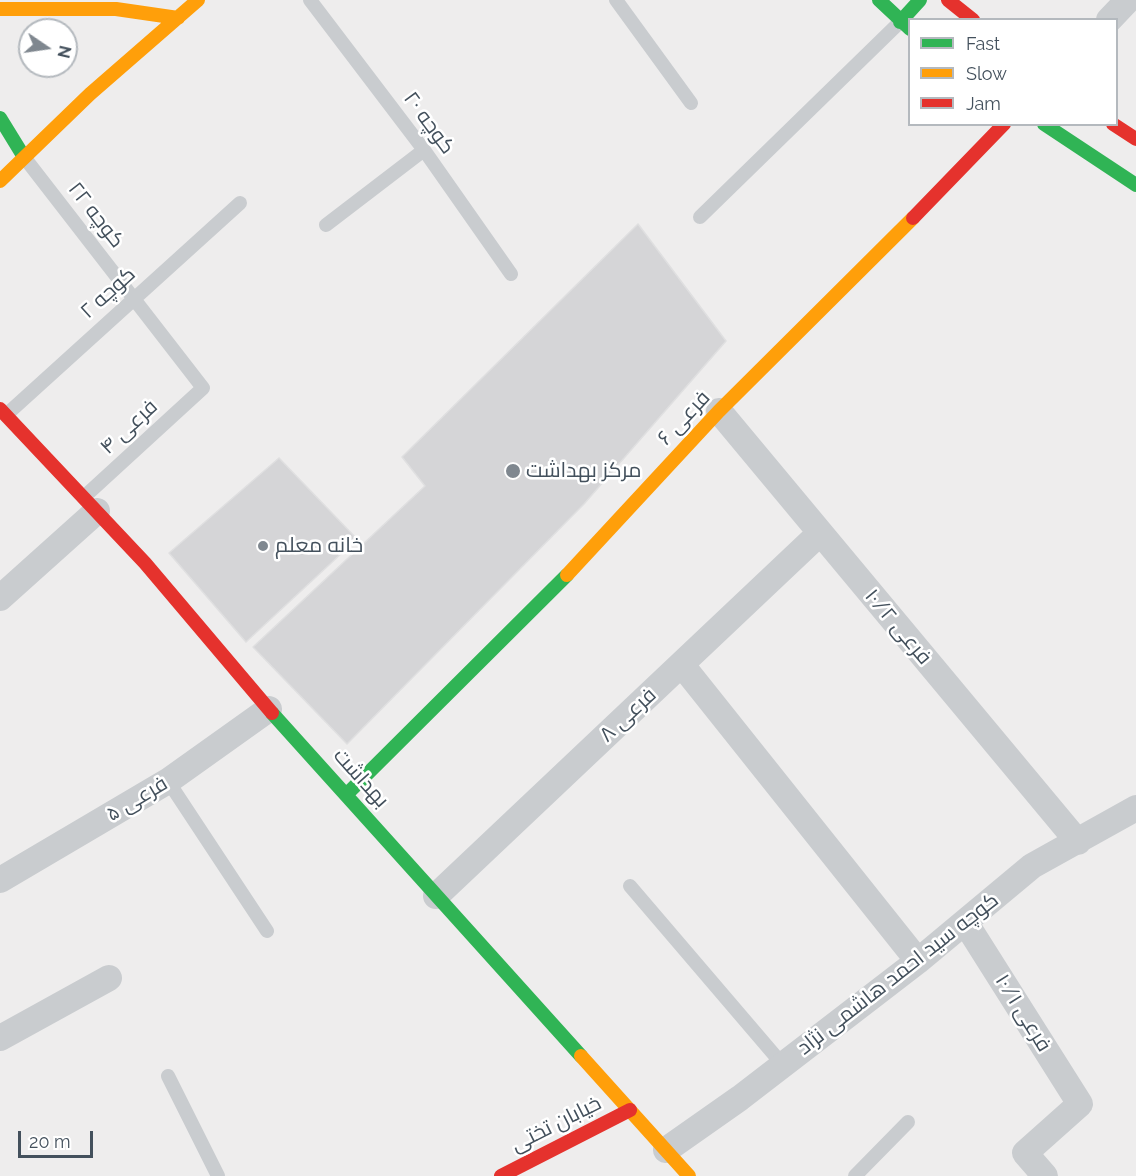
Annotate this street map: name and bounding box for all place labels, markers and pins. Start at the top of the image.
place label: مرکز بهداشت [526,458,641,484]
marker: مرکز بهداشت [504,462,522,480]
place label: خانه معلم [275,533,363,559]
marker: خانه معلم [256,539,270,553]

